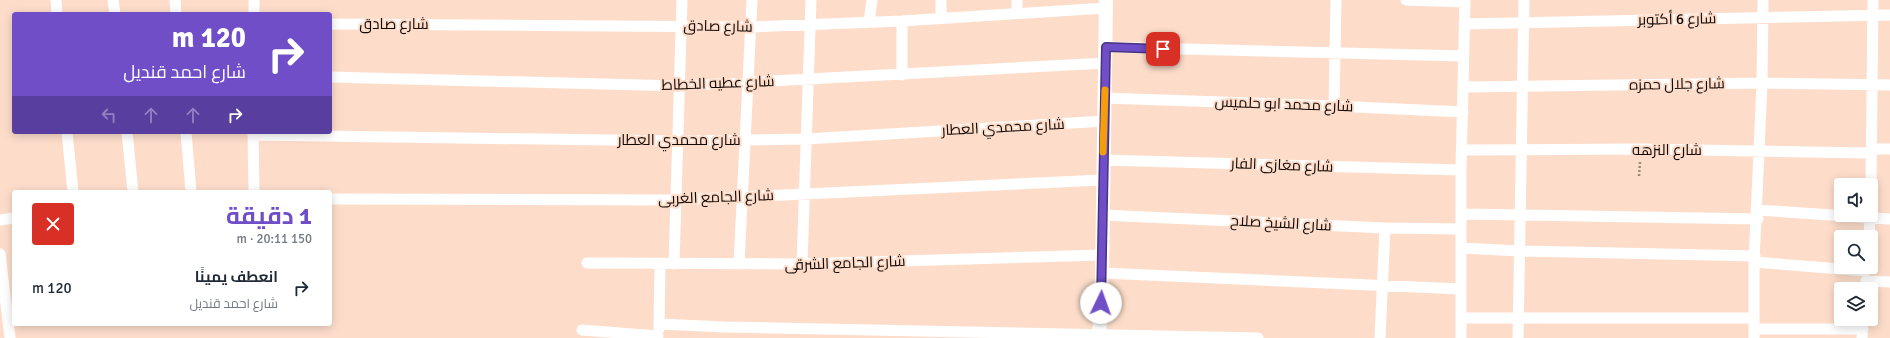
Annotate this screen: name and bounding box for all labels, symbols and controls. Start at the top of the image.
street label: شارع 6 أكتوبر [1636,8,1717,31]
street label: شارع صادق [359,15,429,35]
street label: شارع صادق [683,16,753,38]
text: 120 m [172,21,246,55]
icon: right [260,28,312,80]
pin [1146,32,1180,66]
icon: arrive [1152,38,1174,60]
text: شارع احمد قنديل [123,61,246,83]
street label: شارع عطيه الخطاط [661,72,775,96]
street label: شارع جلال حمزه [1629,74,1725,96]
street label: شارع محمد ابو حلميس [1214,93,1354,117]
icon: left [98,104,120,126]
icon: ahead [140,104,162,126]
icon: ahead [182,104,204,126]
icon: right [224,104,246,126]
street label: شارع محمدي العطار [940,115,1065,142]
street label: شارع محمدي العطار [616,131,741,152]
street label: شارع النزهه [1632,141,1702,161]
street label: شارع مغازى الفار [1229,154,1334,178]
map controls [1834,178,1878,326]
button: sound [1834,178,1878,222]
street label: شارع الجامع الغربى [658,186,774,210]
text: 1 دقيقة [226,201,312,231]
button: close [32,203,74,245]
street label: شارع الشيخ صلاح [1230,211,1332,237]
button: search [1834,230,1878,274]
text: 150 m · 20:11 [236,231,312,247]
street label: شارع الجامع الشرقى [784,252,906,276]
text: انعطف يمينًا [195,268,278,286]
icon: right [290,277,312,299]
text: 120 m [32,279,72,297]
position arrow [1080,282,1122,324]
button: layers [1834,282,1878,326]
text: شارع احمد قنديل [189,296,278,312]

